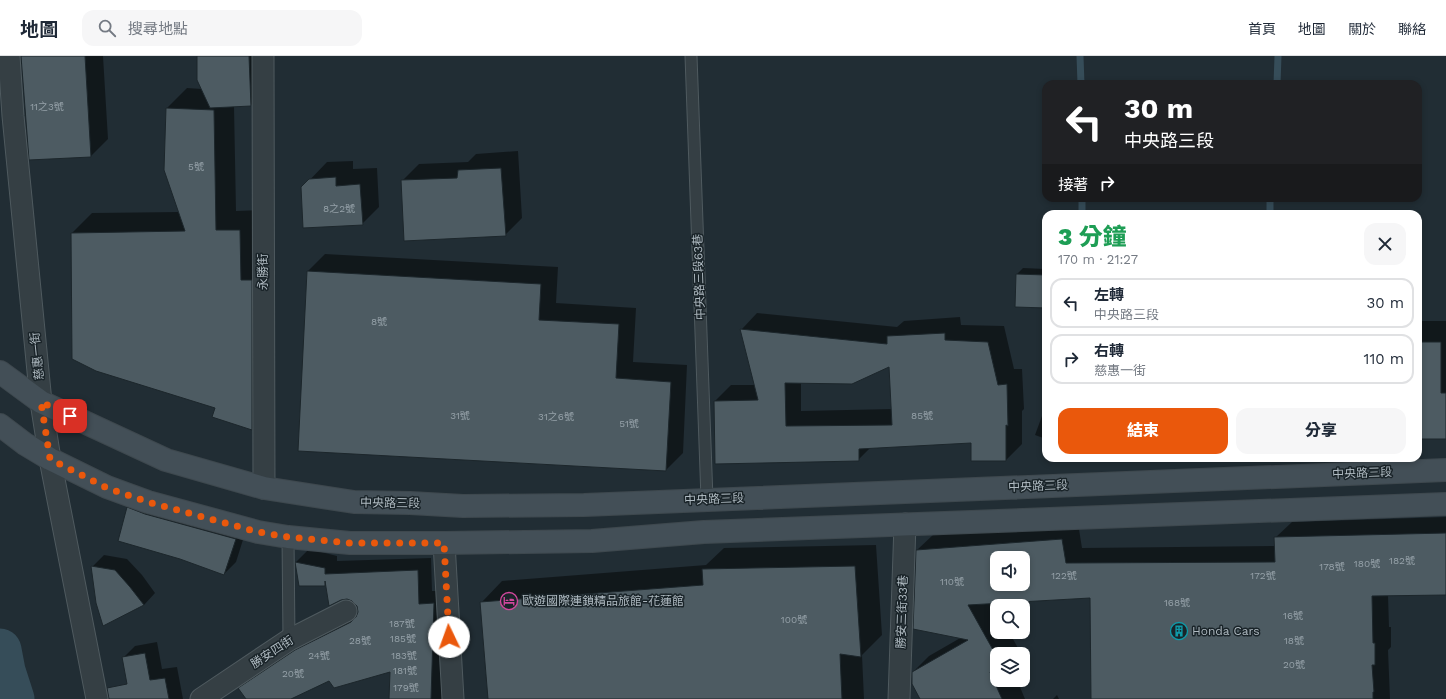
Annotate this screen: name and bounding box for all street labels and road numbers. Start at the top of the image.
street label: 中央路三段63巷 [690,234,708,320]
street label: 永勝街 [256,254,270,290]
street label: 慈惠一街 [28,331,46,381]
street label: 中央路三段 [1332,465,1392,481]
street label: 中央路三段 [1008,478,1068,494]
street label: 中央路三段 [684,491,744,507]
street label: 中央路三段 [360,495,420,511]
street label: 勝安三街33巷 [894,575,910,649]
street label: 勝安四街 [248,633,296,671]

